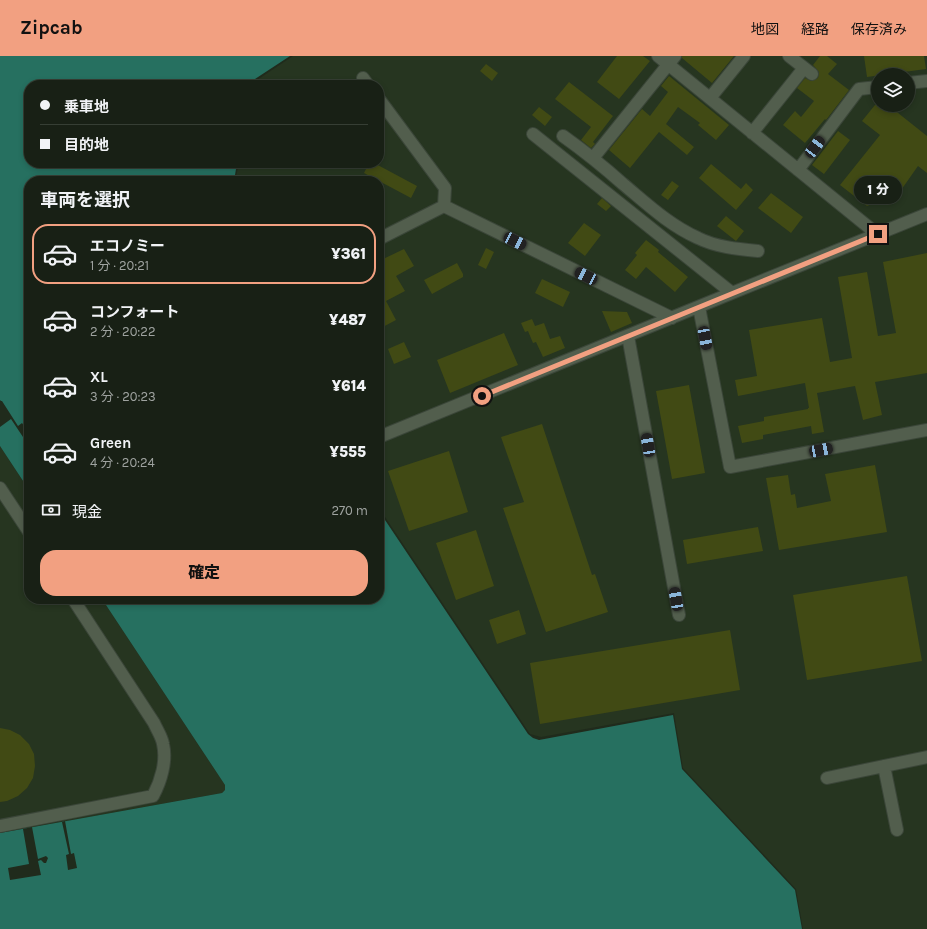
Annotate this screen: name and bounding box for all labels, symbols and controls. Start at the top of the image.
text: Zipcab [20,17,83,39]
text: 地図 [751,21,779,38]
text: 経路 [801,21,829,38]
text: 保存済み [851,21,907,38]
map controls [871,68,915,112]
button: layers [871,68,915,112]
text: 乗車地 [64,98,109,116]
car [803,134,827,160]
text: 目的地 [64,136,109,154]
callout: 1 分 [854,176,902,204]
text: 1 分 [867,182,889,197]
text: 車両を選択 [40,189,130,211]
route end [869,225,887,243]
car [502,230,528,252]
icon: car [42,236,78,272]
text: エコノミー [90,237,165,255]
text: ¥361 [331,245,366,263]
text: 1 分 · 20:21 [90,258,149,273]
car [573,265,599,287]
icon: car [42,302,78,338]
text: コンフォート [90,303,180,321]
text: ¥487 [329,311,366,329]
text: 2 分 · 20:22 [90,324,155,339]
car [697,325,713,351]
icon: car [42,368,78,404]
text: XL [90,368,108,386]
text: ¥614 [332,377,366,395]
route start [473,387,491,405]
text: 3 分 · 20:23 [90,389,156,404]
car [640,432,656,458]
icon: car [42,434,78,470]
text: Green [90,434,131,452]
car [808,442,834,458]
text: ¥555 [330,443,366,461]
text: 4 分 · 20:24 [90,455,155,470]
icon: cash [40,499,62,521]
text: 現金 [72,503,102,521]
text: 270 m [331,503,368,518]
button: 確定 [40,550,368,596]
car [668,586,684,612]

